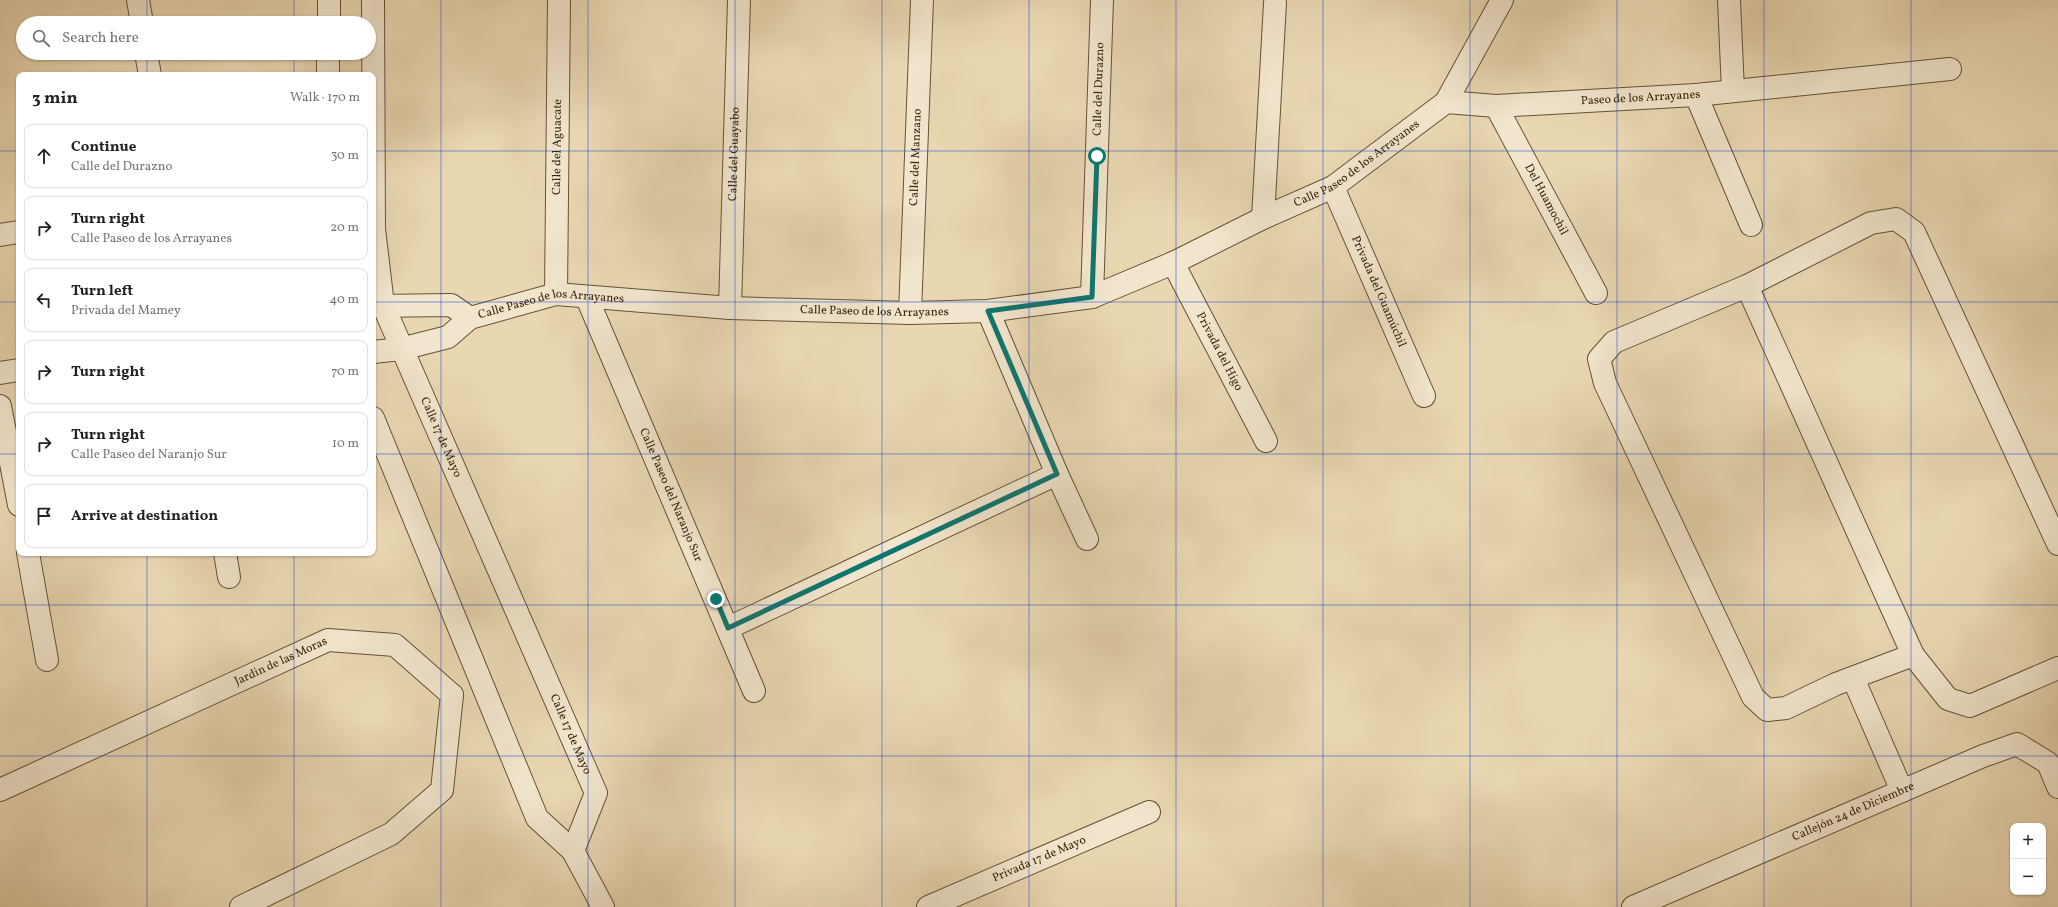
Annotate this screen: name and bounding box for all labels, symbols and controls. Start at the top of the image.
search box [16,16,376,60]
icon: search [30,27,52,49]
text: Search here [62,28,139,49]
street label: Calle del Durazno [1089,42,1109,136]
text: 3 min [32,87,78,110]
street label: Paseo de los Arrayanes [1580,87,1701,109]
text: Walk · 170 m [290,89,360,107]
street label: Calle del Aguacate [549,99,566,195]
street label: Calle del Guayabo [725,107,744,201]
street label: Calle del Manzano [906,108,926,206]
street label: Calle Paseo de los Arrayanes [1291,116,1423,211]
text: Continue [71,137,136,158]
icon: ahead [33,145,55,167]
text: 30 m [331,147,359,165]
route start [1088,147,1106,165]
text: Calle del Durazno [71,158,172,176]
street label: Del Huamochil [1520,161,1572,238]
text: Turn right [71,209,145,230]
icon: right [33,217,55,239]
text: 20 m [330,219,359,237]
text: Calle Paseo de los Arrayanes [71,230,232,248]
street label: Privada del Guamúchil [1347,233,1410,350]
text: Turn left [71,281,133,302]
street label: Calle Paseo de los Arrayanes [476,286,625,323]
icon: left [33,289,55,311]
text: 40 m [330,291,359,309]
text: Privada del Mamey [71,302,181,320]
street label: Calle Paseo de los Arrayanes [800,302,949,321]
street label: Privada del Higo [1192,309,1247,394]
icon: right [33,361,55,383]
text: Turn right [71,362,145,383]
text: 70 m [331,363,359,381]
street label: Calle 17 de Mayo [416,395,465,480]
text: Turn right [71,425,145,446]
street label: Calle Paseo del Naranjo Sur [635,426,706,564]
icon: right [33,433,55,455]
text: 10 m [332,435,359,453]
text: Calle Paseo del Naranjo Sur [71,446,227,464]
icon: arrive [33,505,55,527]
text: Arrive at destination [71,506,218,527]
route end [707,590,725,608]
street label: Jardin de las Moras [232,633,330,690]
street label: Calle 17 de Mayo [546,692,595,777]
street label: Callejón 24 de Diciembre [1790,778,1917,845]
map controls [2010,823,2046,895]
button: + [2010,823,2046,859]
street label: Privada 17 de Mayo [990,832,1088,886]
button: − [2010,859,2046,895]

